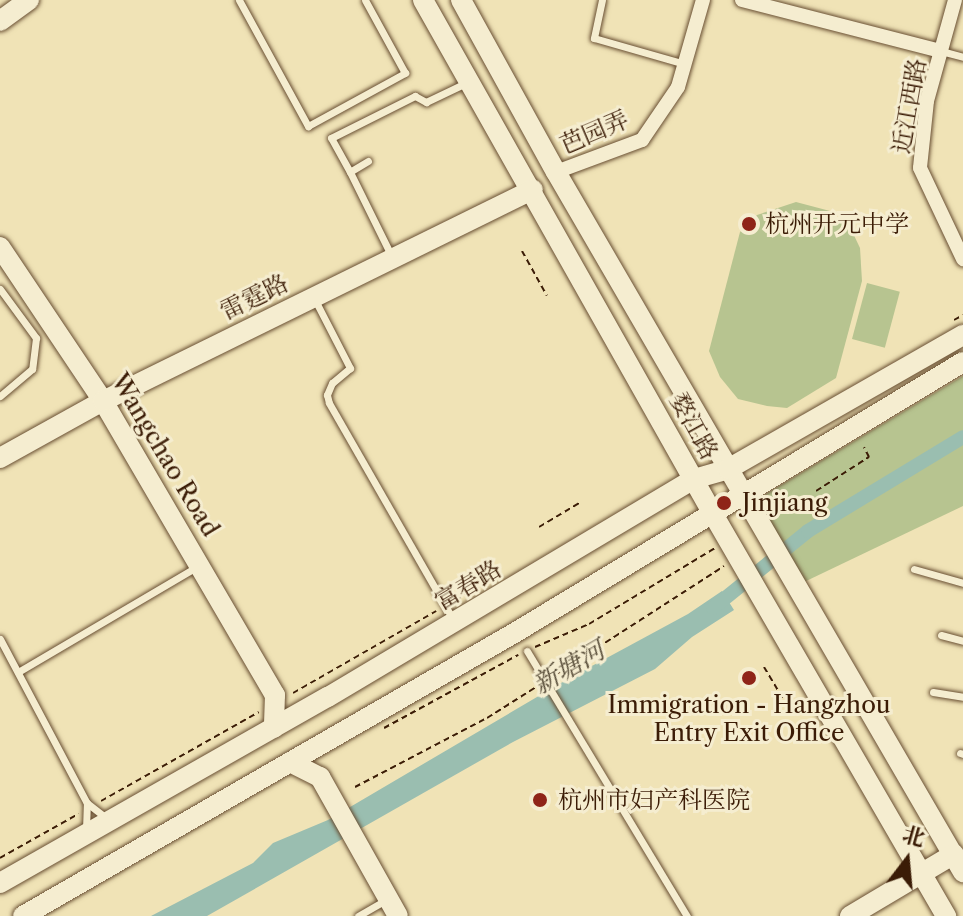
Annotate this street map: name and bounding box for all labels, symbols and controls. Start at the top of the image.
street label: 近江西路 [886,56,932,156]
street label: 芭园弄 [555,105,633,159]
place label: 杭州开元中学 [765,210,909,238]
marker: 杭州开元中学 [740,215,758,233]
street label: 雷霆路 [215,268,293,326]
street label: Wangchao Road [105,368,225,542]
street label: 婺江路 [664,388,724,464]
place label: Jinjiang [742,489,827,517]
marker: Jinjiang [713,492,735,514]
street label: 富春路 [430,554,506,616]
water label: 新塘河 [527,635,611,701]
marker: Immigration - Hangzhou Entry Exit Office [740,669,758,687]
place label: Immigration - Hangzhou Entry Exit Office [607,691,891,747]
place label: 杭州市妇产科医院 [558,786,750,814]
marker: 杭州市妇产科医院 [529,789,551,811]
north arrow [867,820,947,900]
text: 北 [899,820,928,852]

